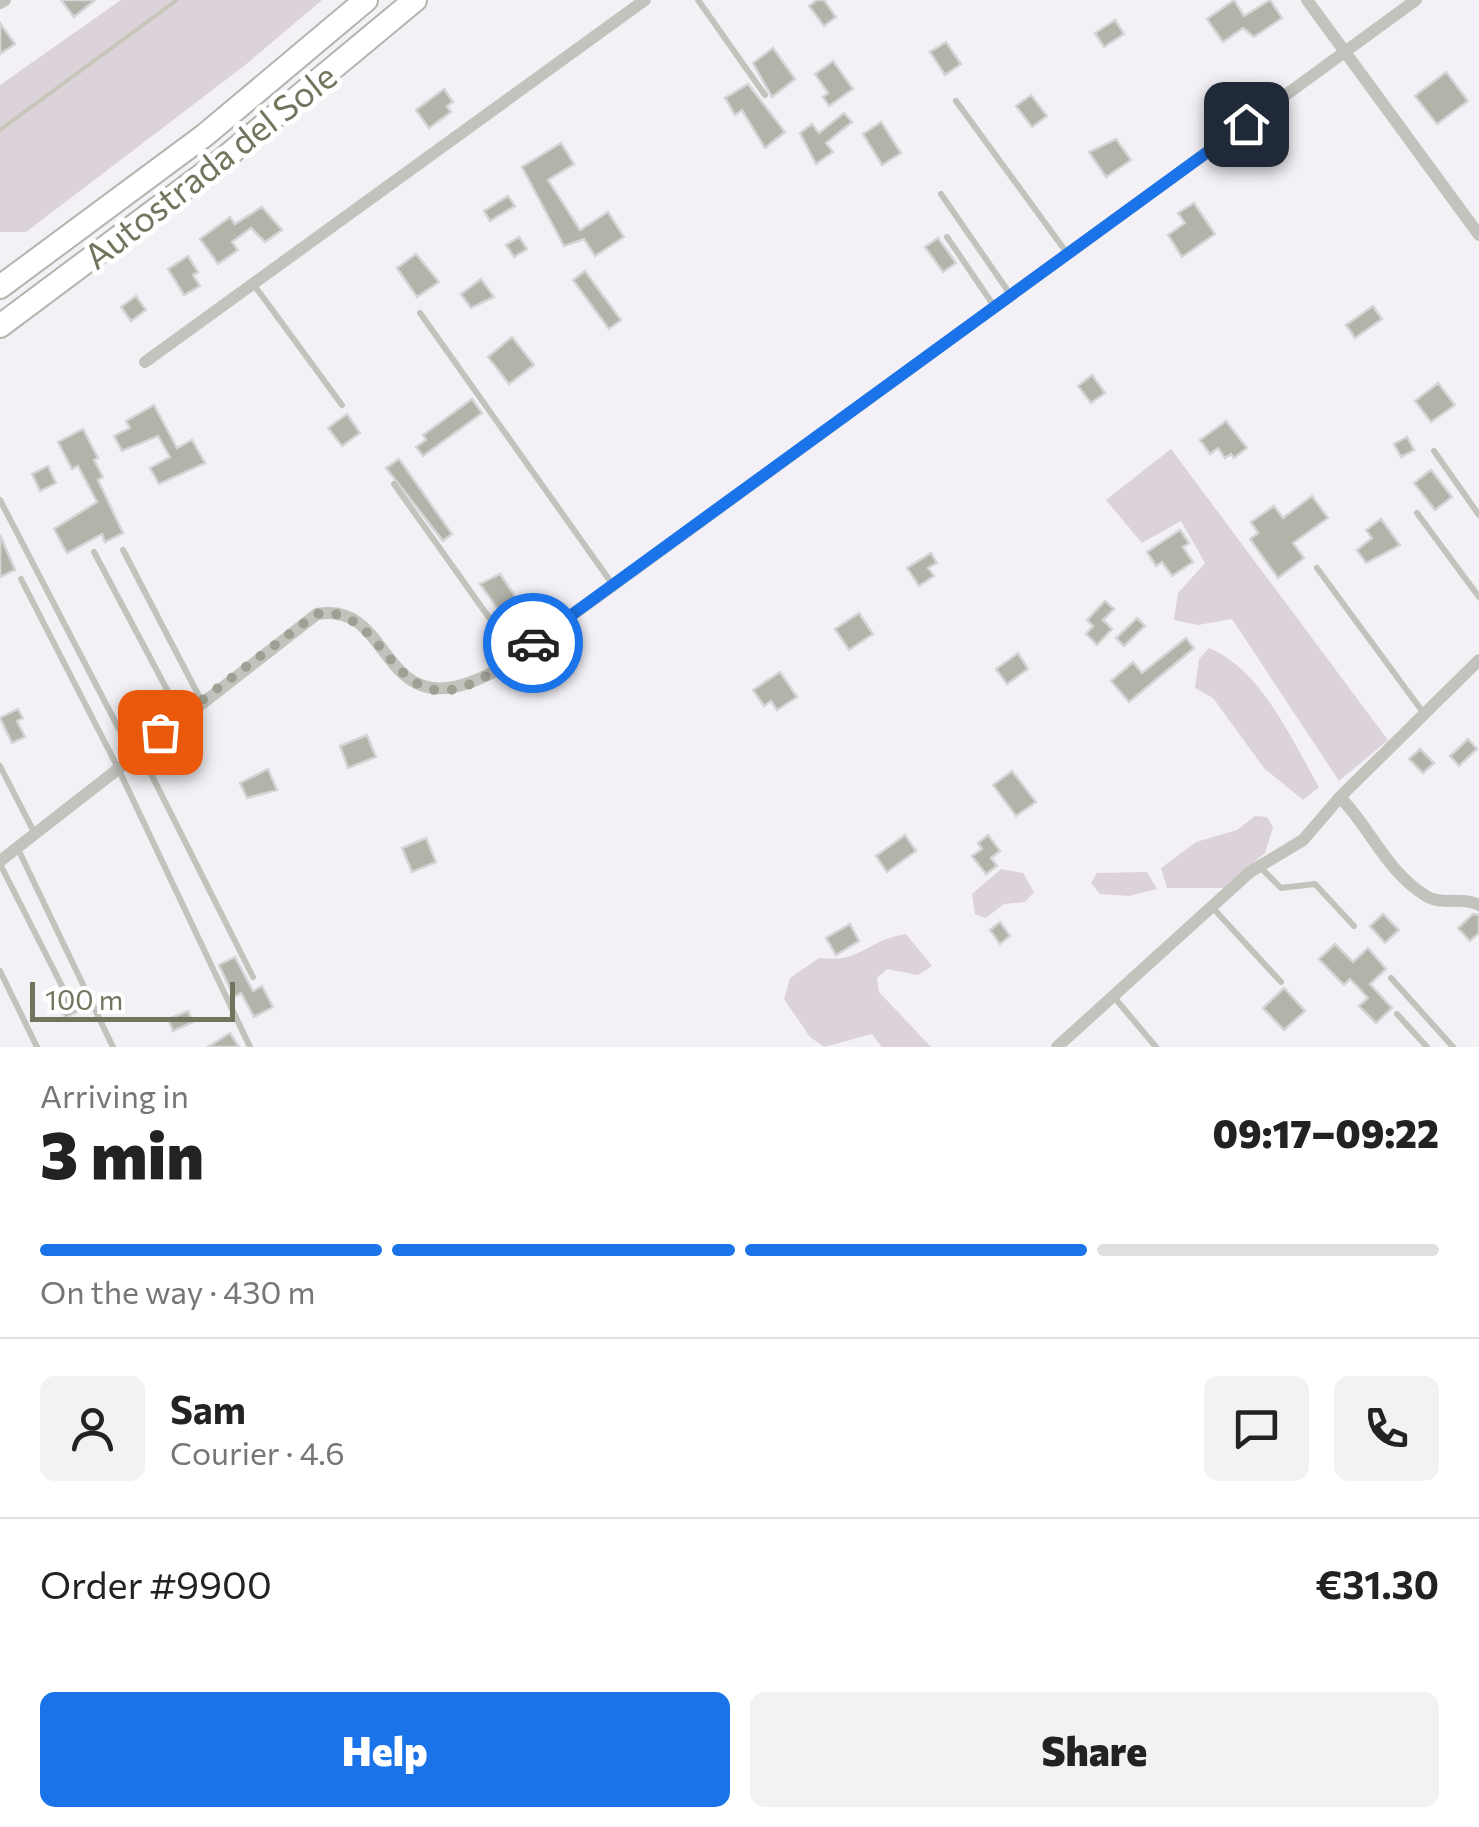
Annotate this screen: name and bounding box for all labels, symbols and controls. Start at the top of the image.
street label: Autostrada del Sole [74,53,344,277]
pin [1204,82,1289,167]
icon: home [1219,97,1274,152]
courier [483,593,583,693]
icon: car [506,616,561,671]
pin [118,690,203,775]
icon: bag [133,705,188,760]
scale bar [30,977,235,1021]
text: 100 m [45,982,123,1016]
text: Arriving in [40,1075,189,1115]
text: 09:17–09:22 [1213,1109,1439,1156]
text: 3 min [40,1113,204,1192]
text: On the way · 430 m [40,1271,316,1311]
button: person [40,1376,145,1481]
button: chat [1204,1376,1309,1481]
button: phone [1334,1376,1439,1481]
text: Sam [170,1385,246,1432]
text: Courier · 4.6 [170,1432,345,1472]
text: Order #9900 [40,1560,272,1607]
text: €31.30 [1315,1560,1439,1607]
button: Help [40,1692,730,1807]
button: Share [750,1692,1439,1807]

